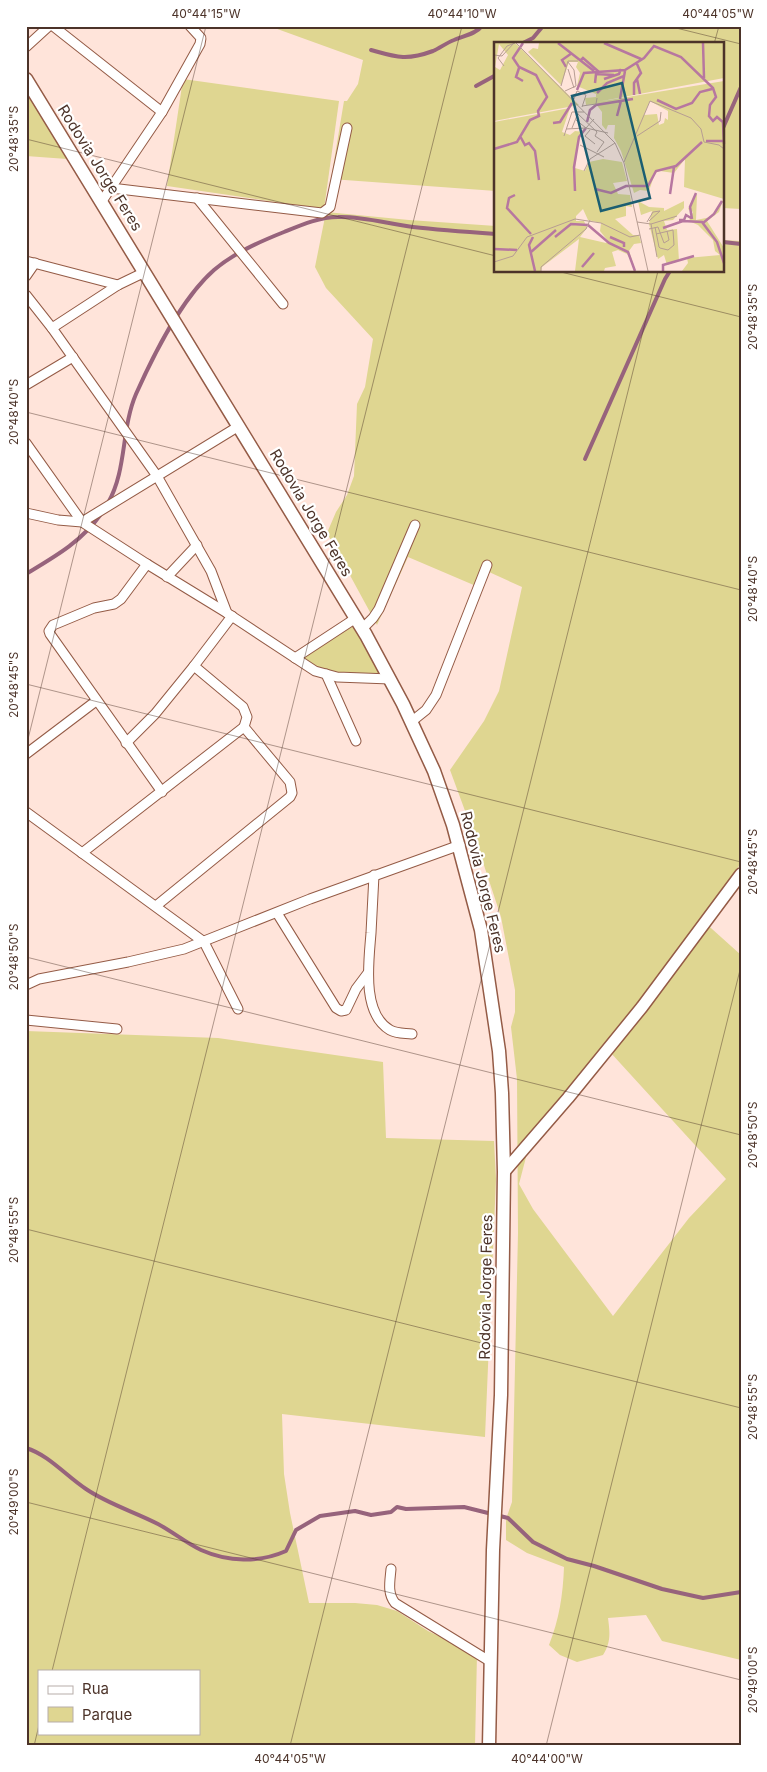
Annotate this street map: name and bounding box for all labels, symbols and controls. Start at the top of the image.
text: 40°44'15"W [172,6,241,21]
text: 40°44'10"W [427,6,497,21]
text: 40°44'05"W [682,6,754,21]
inset map [494,42,724,272]
street label: Rodovia Jorge Feres [54,101,147,234]
text: 20°48'35"S [6,105,21,172]
text: 20°48'35"S [745,283,760,350]
text: 20°48'40"S [6,378,21,445]
street label: Rodovia Jorge Feres [266,446,357,580]
text: 20°48'40"S [745,555,760,622]
text: 20°48'45"S [6,652,21,718]
street label: Rodovia Jorge Feres [457,809,510,955]
text: 20°48'45"S [745,829,760,895]
text: 20°48'50"S [6,923,21,990]
text: 20°48'50"S [745,1101,760,1168]
text: 20°48'55"S [6,1196,21,1263]
street label: Rodovia Jorge Feres [475,1214,496,1360]
text: 20°48'55"S [745,1373,760,1440]
text: 20°49'00"S [6,1468,21,1536]
text: 20°49'00"S [745,1646,760,1714]
legend [38,1670,200,1734]
text: Rua [82,1679,109,1698]
text: Parque [82,1705,132,1724]
text: 40°44'05"W [254,1751,326,1766]
text: 40°44'00"W [511,1751,583,1766]

